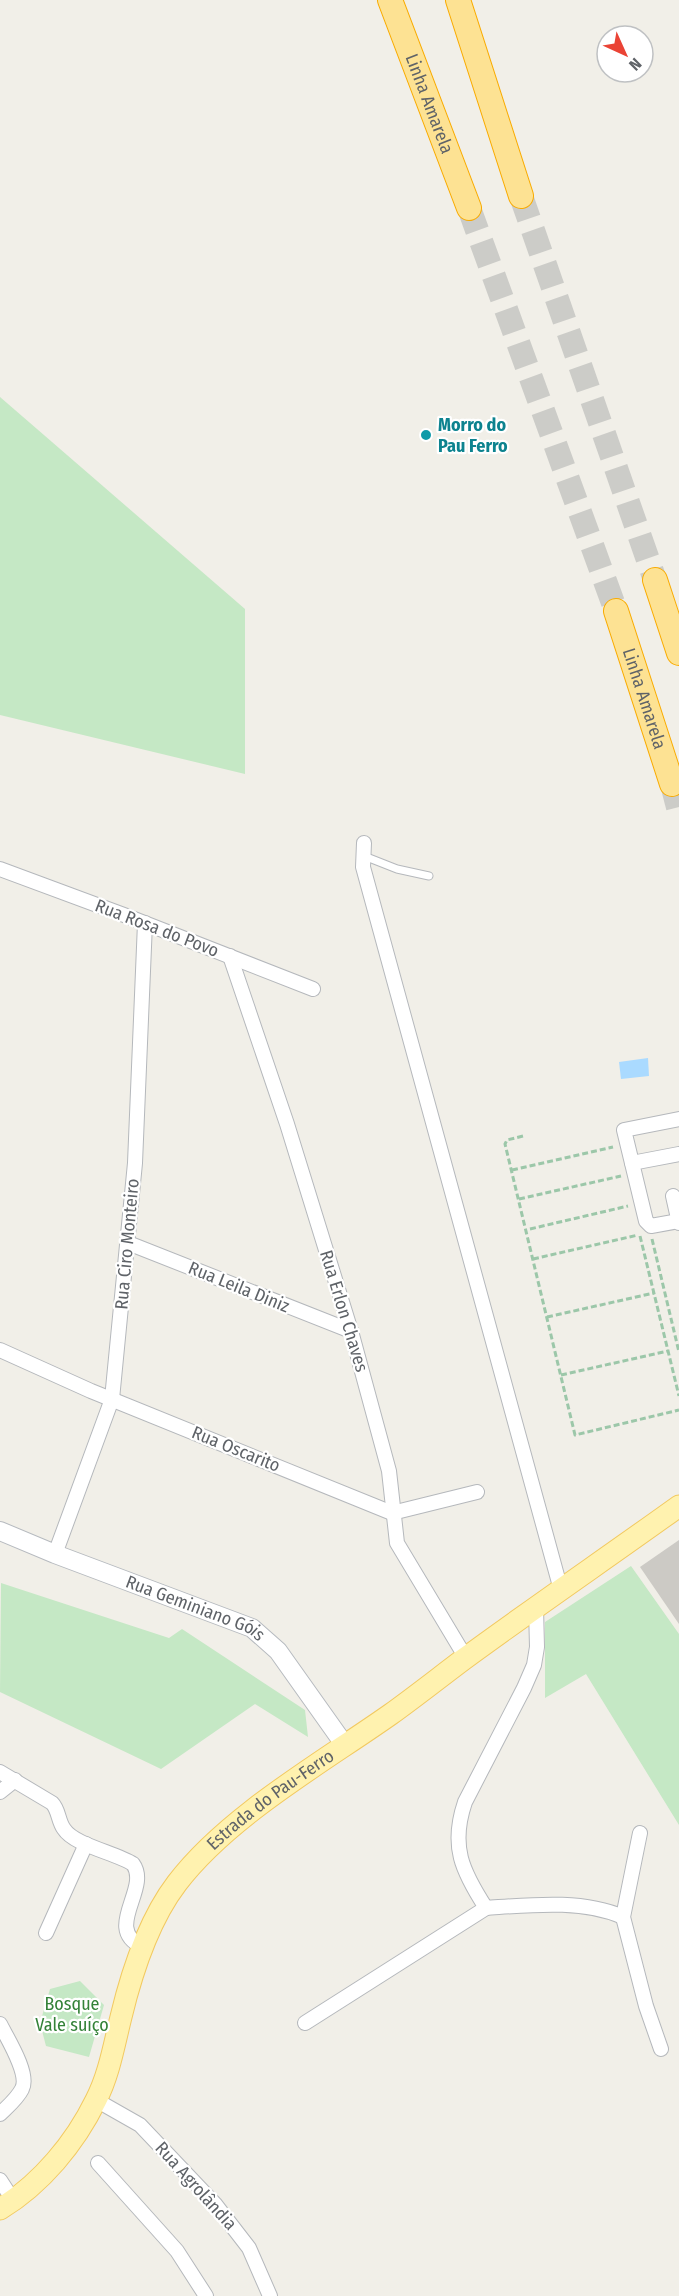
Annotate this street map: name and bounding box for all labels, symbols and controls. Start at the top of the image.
north arrow [595,24,655,84]
street label: Linha Amarela [401,51,458,157]
text: N [625,54,645,74]
place label: Morro do Pau Ferro [438,414,508,457]
marker: Morro do Pau Ferro [419,428,433,442]
street label: Linha Amarela [618,645,671,752]
street label: Rua Rosa do Povo [92,894,222,962]
street label: Rua Ciro Monteiro [110,1178,144,1310]
street label: Rua Erlon Chaves [315,1247,373,1375]
street label: Rua Leila Diniz [185,1257,293,1317]
street label: Rua Oscarito [189,1421,283,1477]
street label: Rua Geminiano Góis [123,1571,270,1646]
street label: Estrada do Pau-Ferro [202,1745,338,1855]
park label: Bosque Vale suíço [35,1993,109,2036]
street label: Rua Agrolândia [151,2137,242,2235]

